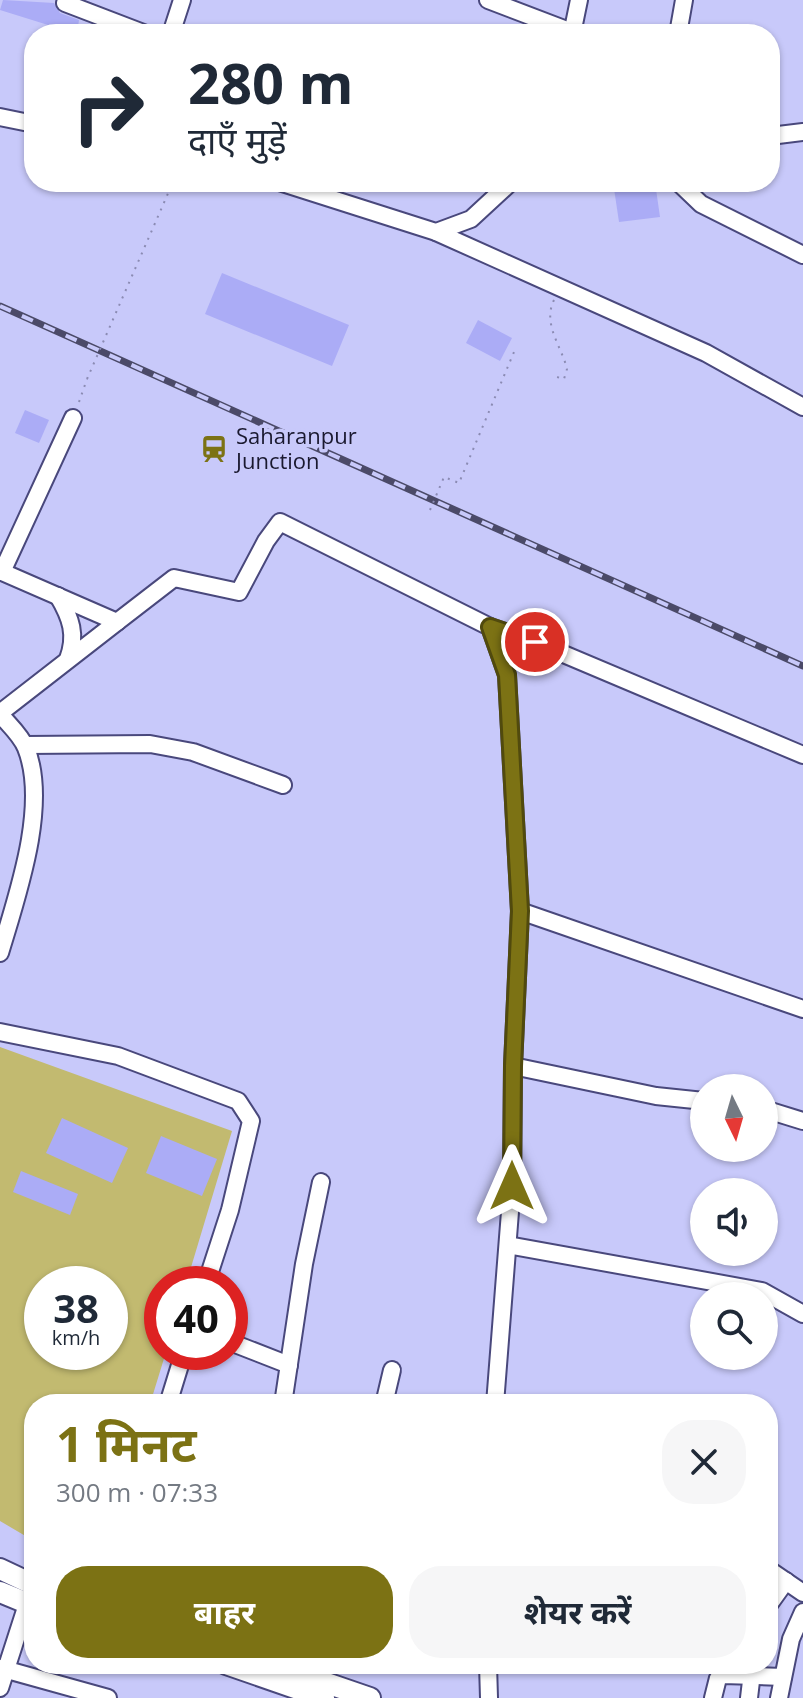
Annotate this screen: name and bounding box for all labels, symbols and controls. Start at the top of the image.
text: 280 m [188,44,354,120]
icon: right [56,56,160,160]
text: दाएँ मुड़ें [188,116,287,165]
place label: Saharanpur Junction [234,420,357,475]
station icon: Saharanpur Junction [199,434,229,464]
pin [501,608,569,676]
icon: arrive [513,620,557,664]
north arrow [690,1074,778,1162]
map controls [690,1074,778,1370]
position arrow [470,1144,554,1228]
button: sound [690,1178,778,1266]
speed limit sign: 40 [144,1266,248,1370]
text: 38 [53,1280,99,1335]
button: search [690,1282,778,1370]
text: km/h [52,1324,100,1351]
text: 1 मिनट [56,1411,197,1476]
button: close [662,1420,746,1504]
text: 300 m · 07:33 [56,1474,218,1510]
button: बाहर [56,1566,393,1658]
button: शेयर करें [409,1566,746,1658]

